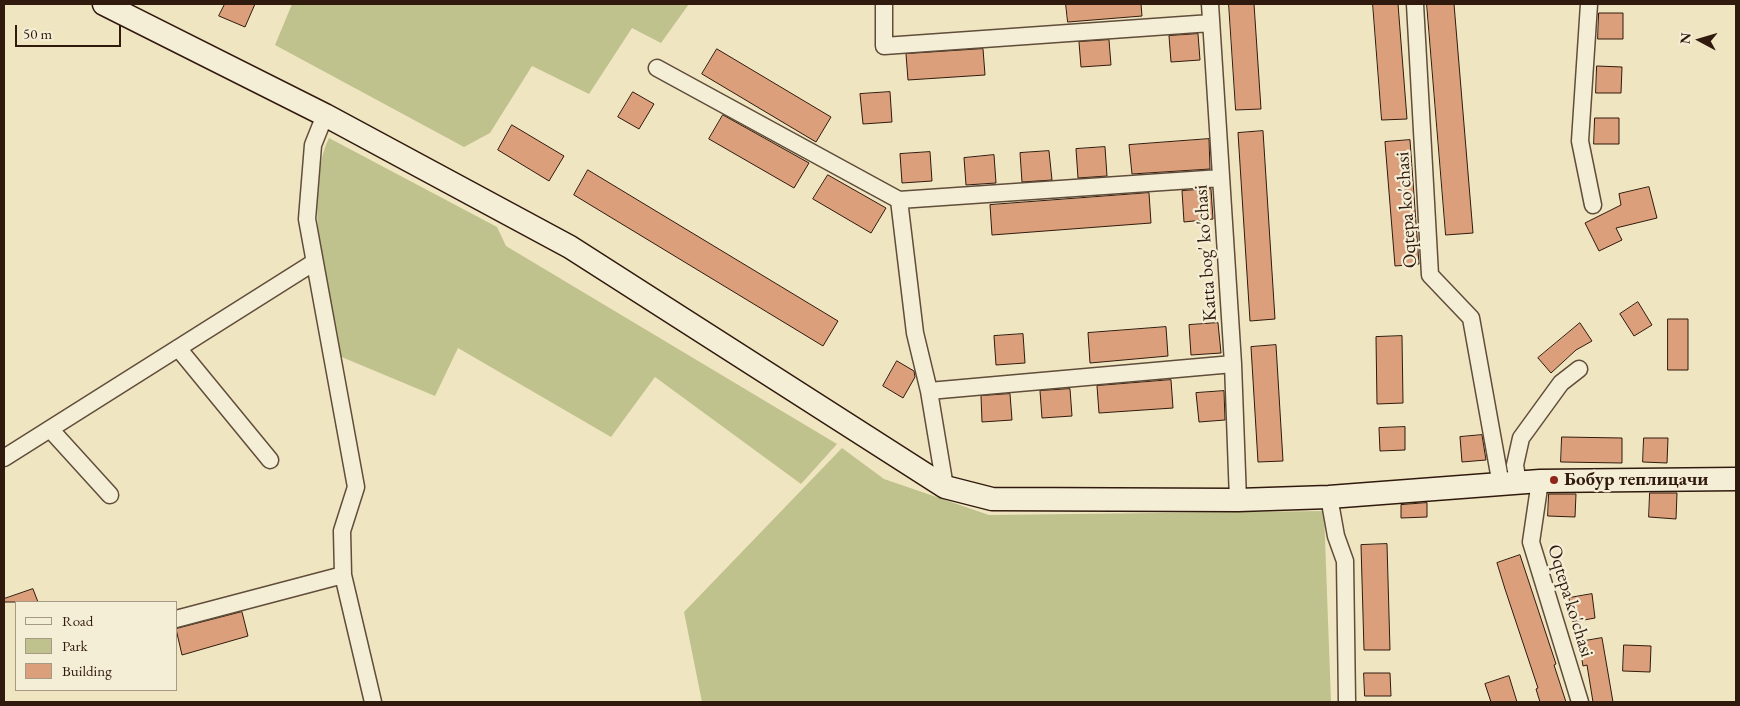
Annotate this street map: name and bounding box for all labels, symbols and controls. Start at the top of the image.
scale bar [18,15,124,47]
north arrow [1675,15,1725,65]
text: 50 m [23,24,52,43]
text: N [1676,32,1695,45]
street label: Oqtepa ko'chasi [1392,151,1422,269]
street label: Katta bog' ko'chasi [1190,184,1222,322]
place label: Бобур теплицачи [1564,469,1708,491]
marker: Бобур теплицачи [1548,474,1560,486]
street label: Oqtepa ko'chasi [1542,542,1598,660]
legend [15,601,178,691]
text: Road [62,611,93,630]
text: Park [62,636,88,655]
text: Building [62,661,112,680]

